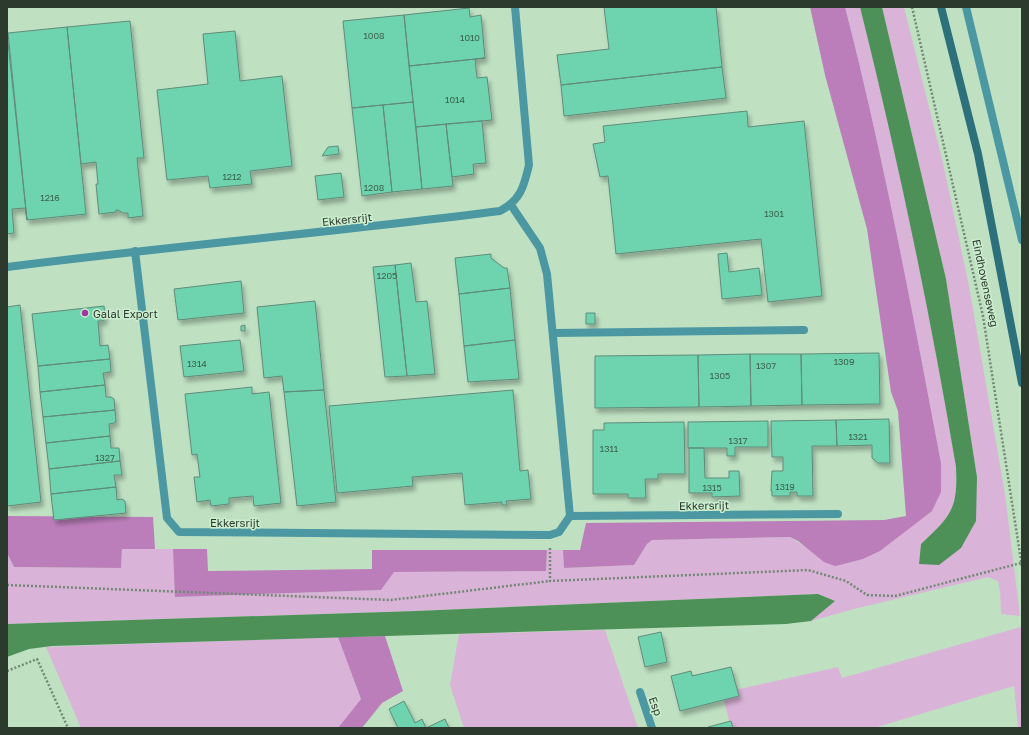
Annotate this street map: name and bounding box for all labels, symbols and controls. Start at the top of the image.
house number: 1008 [363,30,385,41]
house number: 1010 [460,32,480,43]
house number: 1014 [445,94,465,105]
house number: 1212 [222,171,242,182]
house number: 1208 [364,182,384,193]
house number: 1216 [40,192,60,203]
house number: 1301 [764,208,784,219]
street label: Ekkersrijt [321,210,373,228]
street label: Eindhovenseweg [970,238,1002,328]
house number: 1205 [377,270,397,281]
place label: Galal Export [93,307,158,320]
marker: Galal Export [80,308,90,318]
house number: 1309 [834,356,854,367]
house number: 1314 [187,358,207,369]
house number: 1307 [756,360,776,371]
house number: 1305 [710,370,730,381]
house number: 1321 [848,431,868,442]
house number: 1317 [729,435,748,446]
house number: 1311 [600,443,619,454]
house number: 1327 [95,452,115,463]
house number: 1319 [775,481,795,492]
house number: 1315 [702,482,722,493]
street label: Ekkersrijt [679,498,729,512]
street label: Ekkersrijt [210,516,260,529]
street label: Esp [647,695,665,718]

